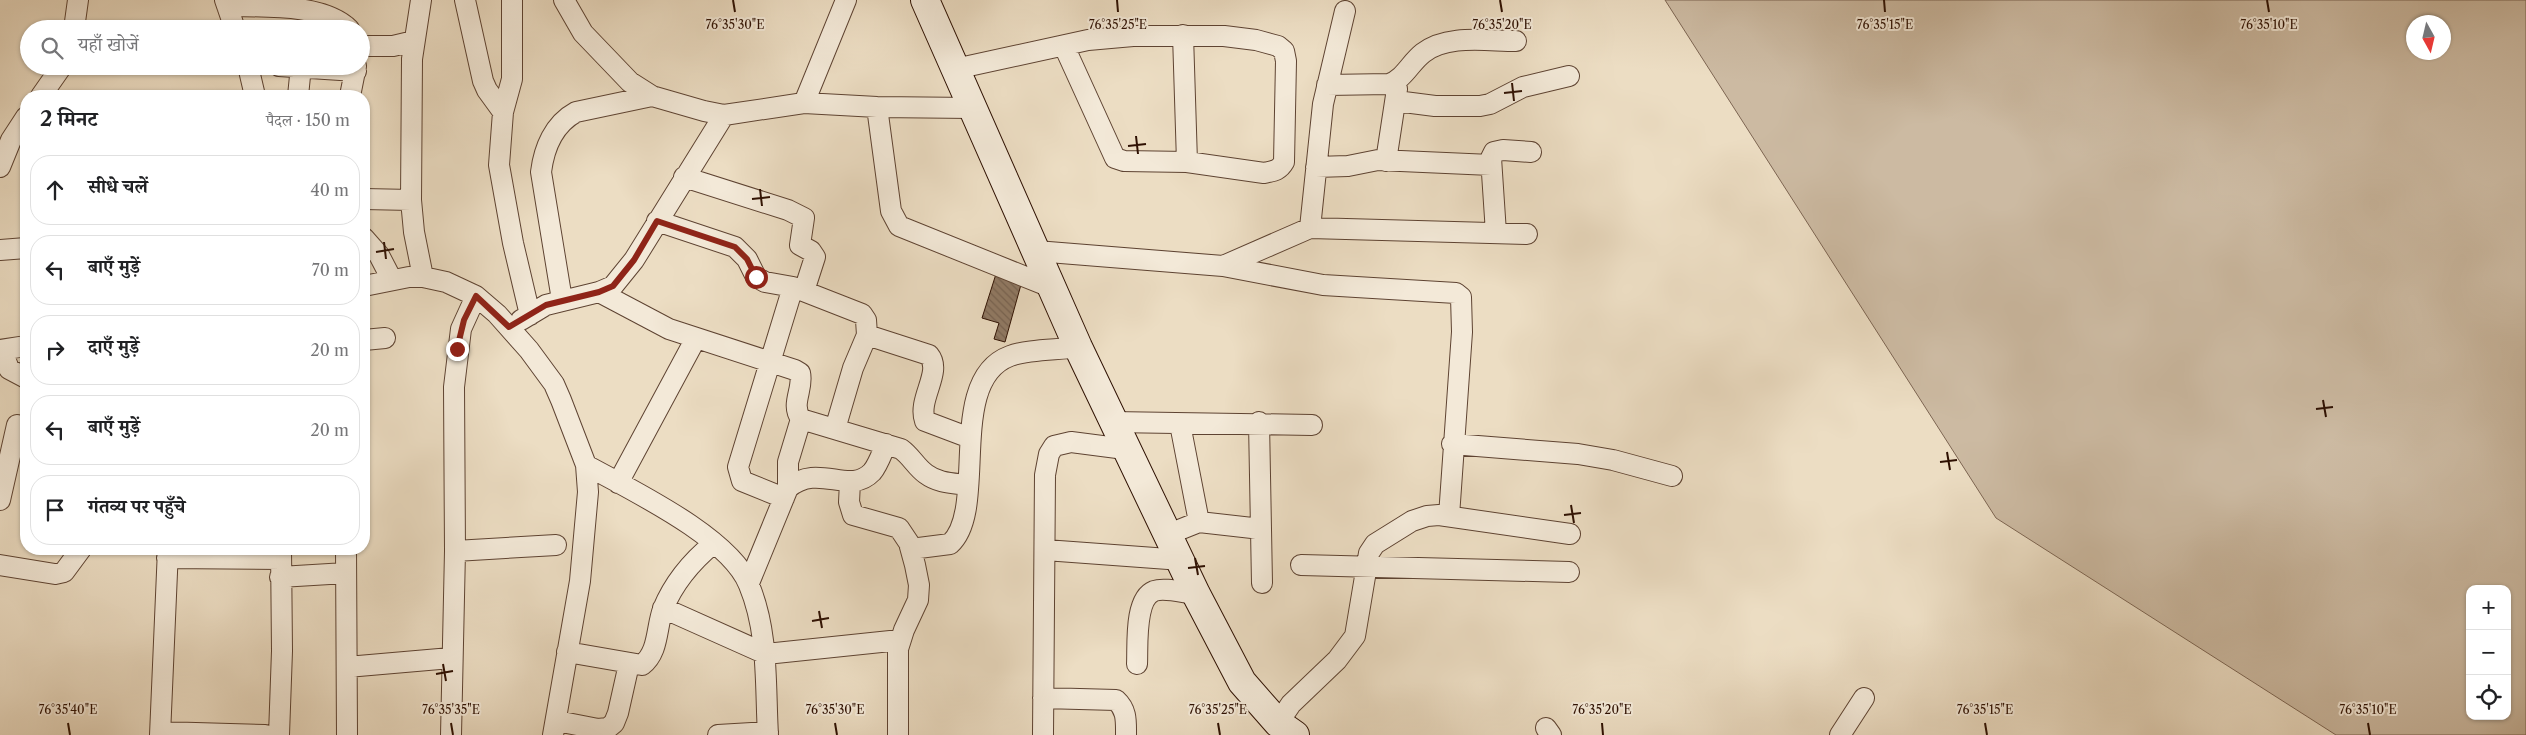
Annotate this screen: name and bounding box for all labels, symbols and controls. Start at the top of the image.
north arrow [2406,15,2451,60]
text: 76°35'30"E [705,17,765,32]
text: 76°35'25"E [1089,17,1147,32]
text: 76°35'20"E [1472,17,1532,32]
text: 76°35'15"E [1857,17,1913,32]
text: 76°35'10"E [2240,17,2298,32]
search box [20,20,370,75]
text: यहाँ खोजें [78,33,139,56]
icon: search [38,34,66,62]
text: 2 मिनट [40,106,97,131]
text: पैदल · 150 m [266,110,350,130]
text: सीधे चलें [88,175,148,198]
icon: ahead [41,176,69,204]
text: 40 m [310,180,349,200]
text: बाएँ मुड़ें [88,255,140,278]
icon: left [41,256,69,284]
text: 70 m [312,260,349,280]
route start [745,266,768,289]
text: दाएँ मुड़ें [88,335,139,358]
icon: right [41,336,69,364]
route end [446,338,469,361]
text: 20 m [310,340,349,360]
text: बाएँ मुड़ें [88,415,140,438]
icon: left [41,416,69,444]
text: 20 m [310,420,349,440]
text: गंतव्य पर पहुँचे [88,495,185,518]
icon: arrive [41,496,69,524]
map controls [2466,585,2511,720]
button: + [2466,585,2511,630]
button: − [2466,630,2511,675]
button: locate [2466,675,2511,720]
text: 76°35'40"E [39,702,97,717]
text: 76°35'35"E [422,702,480,717]
text: 76°35'30"E [805,702,865,717]
text: 76°35'25"E [1189,702,1247,717]
text: 76°35'20"E [1572,702,1632,717]
text: 76°35'15"E [1957,702,2013,717]
text: 76°35'10"E [2339,702,2397,717]

